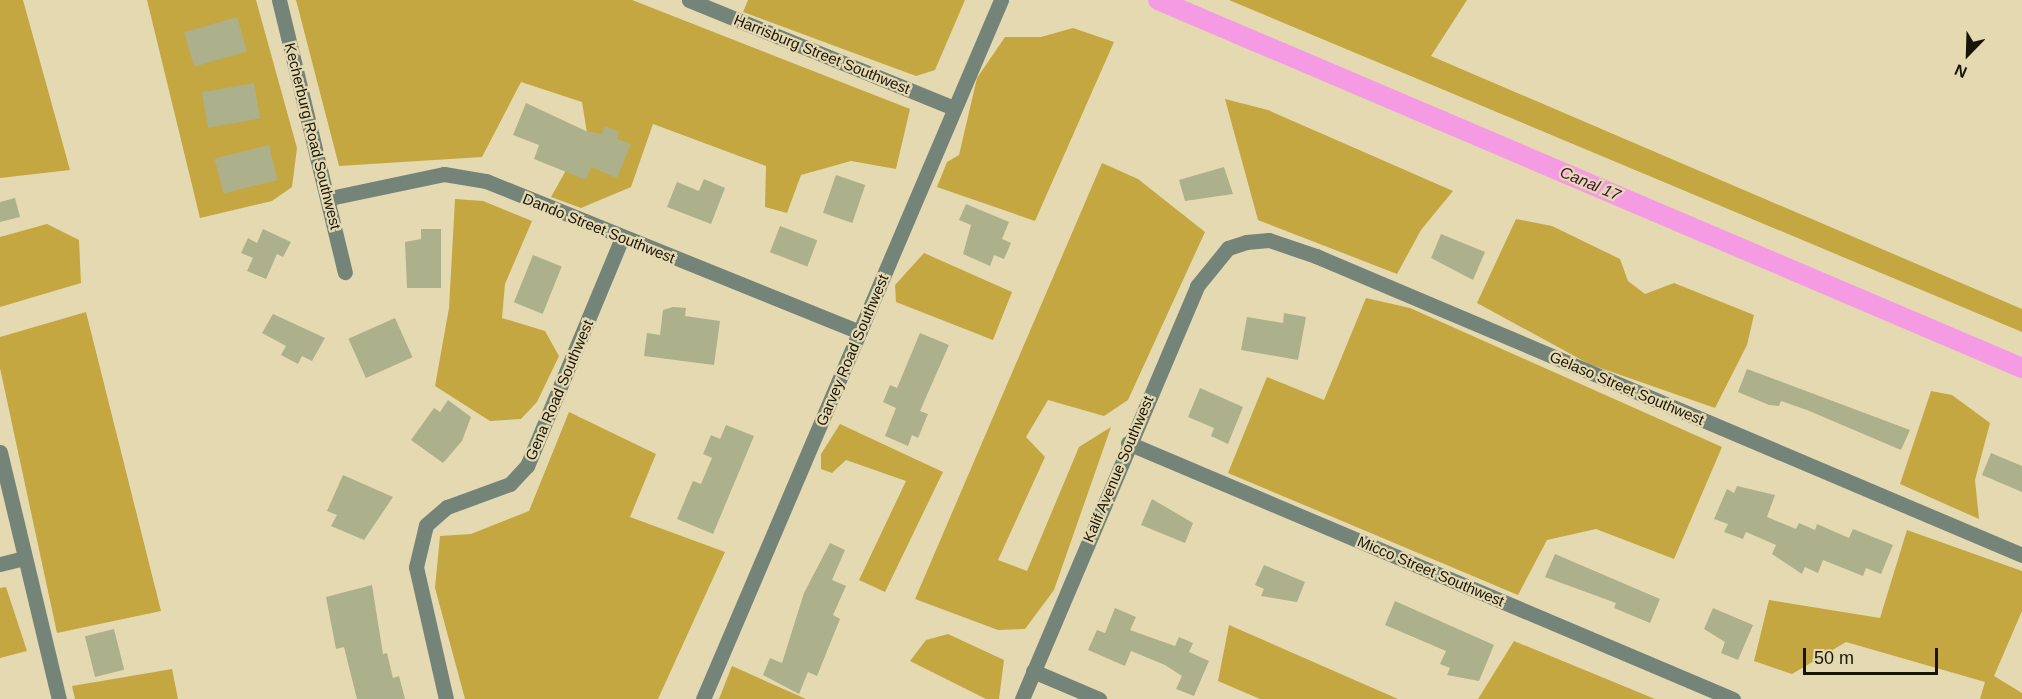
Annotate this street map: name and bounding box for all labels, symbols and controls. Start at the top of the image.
street label: Harrisburg Street Southwest [731,10,913,98]
north arrow [1938,24,1998,84]
street label: Kecherburg Road Southwest [281,41,345,231]
text: N [1952,61,1969,81]
water label: Canal 17 [1557,163,1623,205]
street label: Dando Street Southwest [520,189,678,267]
street label: Garvey Road Southwest [812,272,892,428]
street label: Gena Road Southwest [521,317,597,463]
street label: Gelaso Street Southwest [1547,347,1707,429]
street label: Kalif Avenue Southwest [1079,393,1157,545]
street label: Micco Street Southwest [1355,532,1507,610]
scale bar [1806,636,1941,674]
text: 50 m [1814,648,1854,668]

